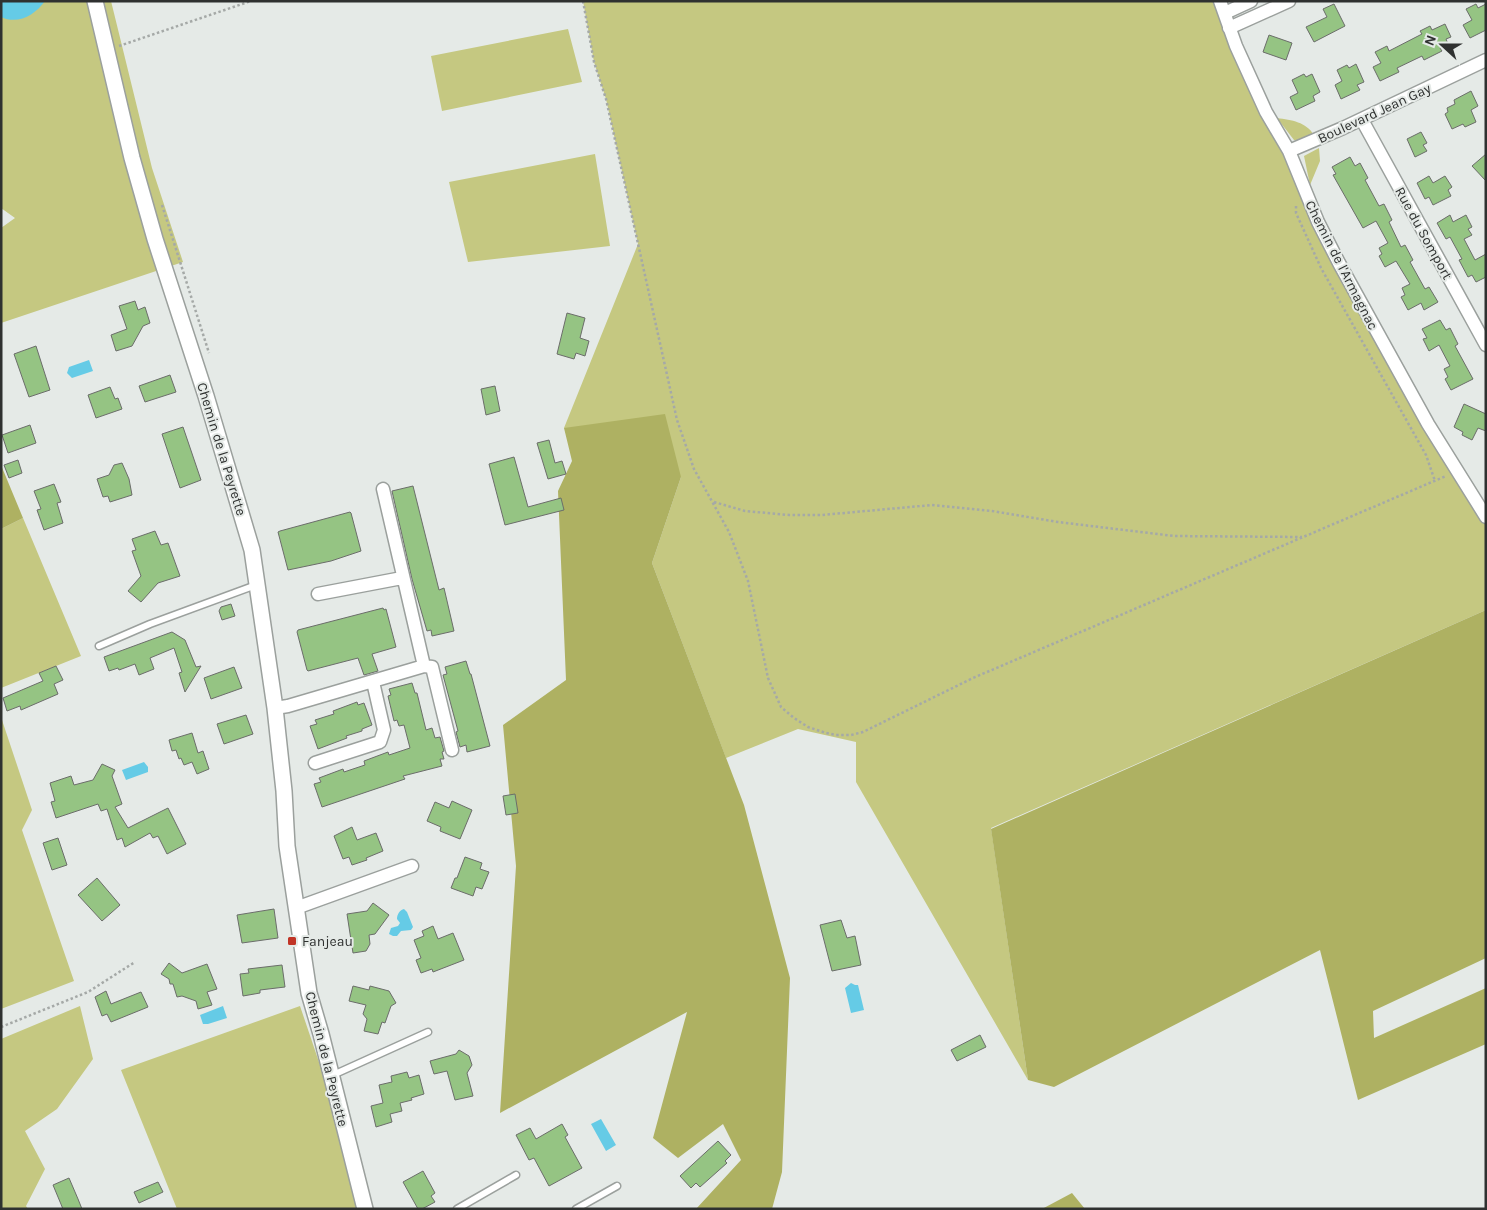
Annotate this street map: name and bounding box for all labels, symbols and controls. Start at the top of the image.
north arrow [1417,20,1467,70]
text: N [1421,33,1440,48]
street label: Boulevard Jean Gay [1315,80,1434,147]
street label: Rue du Somport [1391,184,1456,282]
street label: Chemin de l'Armagnac [1301,198,1382,333]
street label: Chemin de la Peyrette [193,380,250,518]
place label: Fanjeau [302,933,353,950]
marker: Fanjeau [286,935,298,947]
street label: Chemin de la Peyrette [302,990,352,1128]

